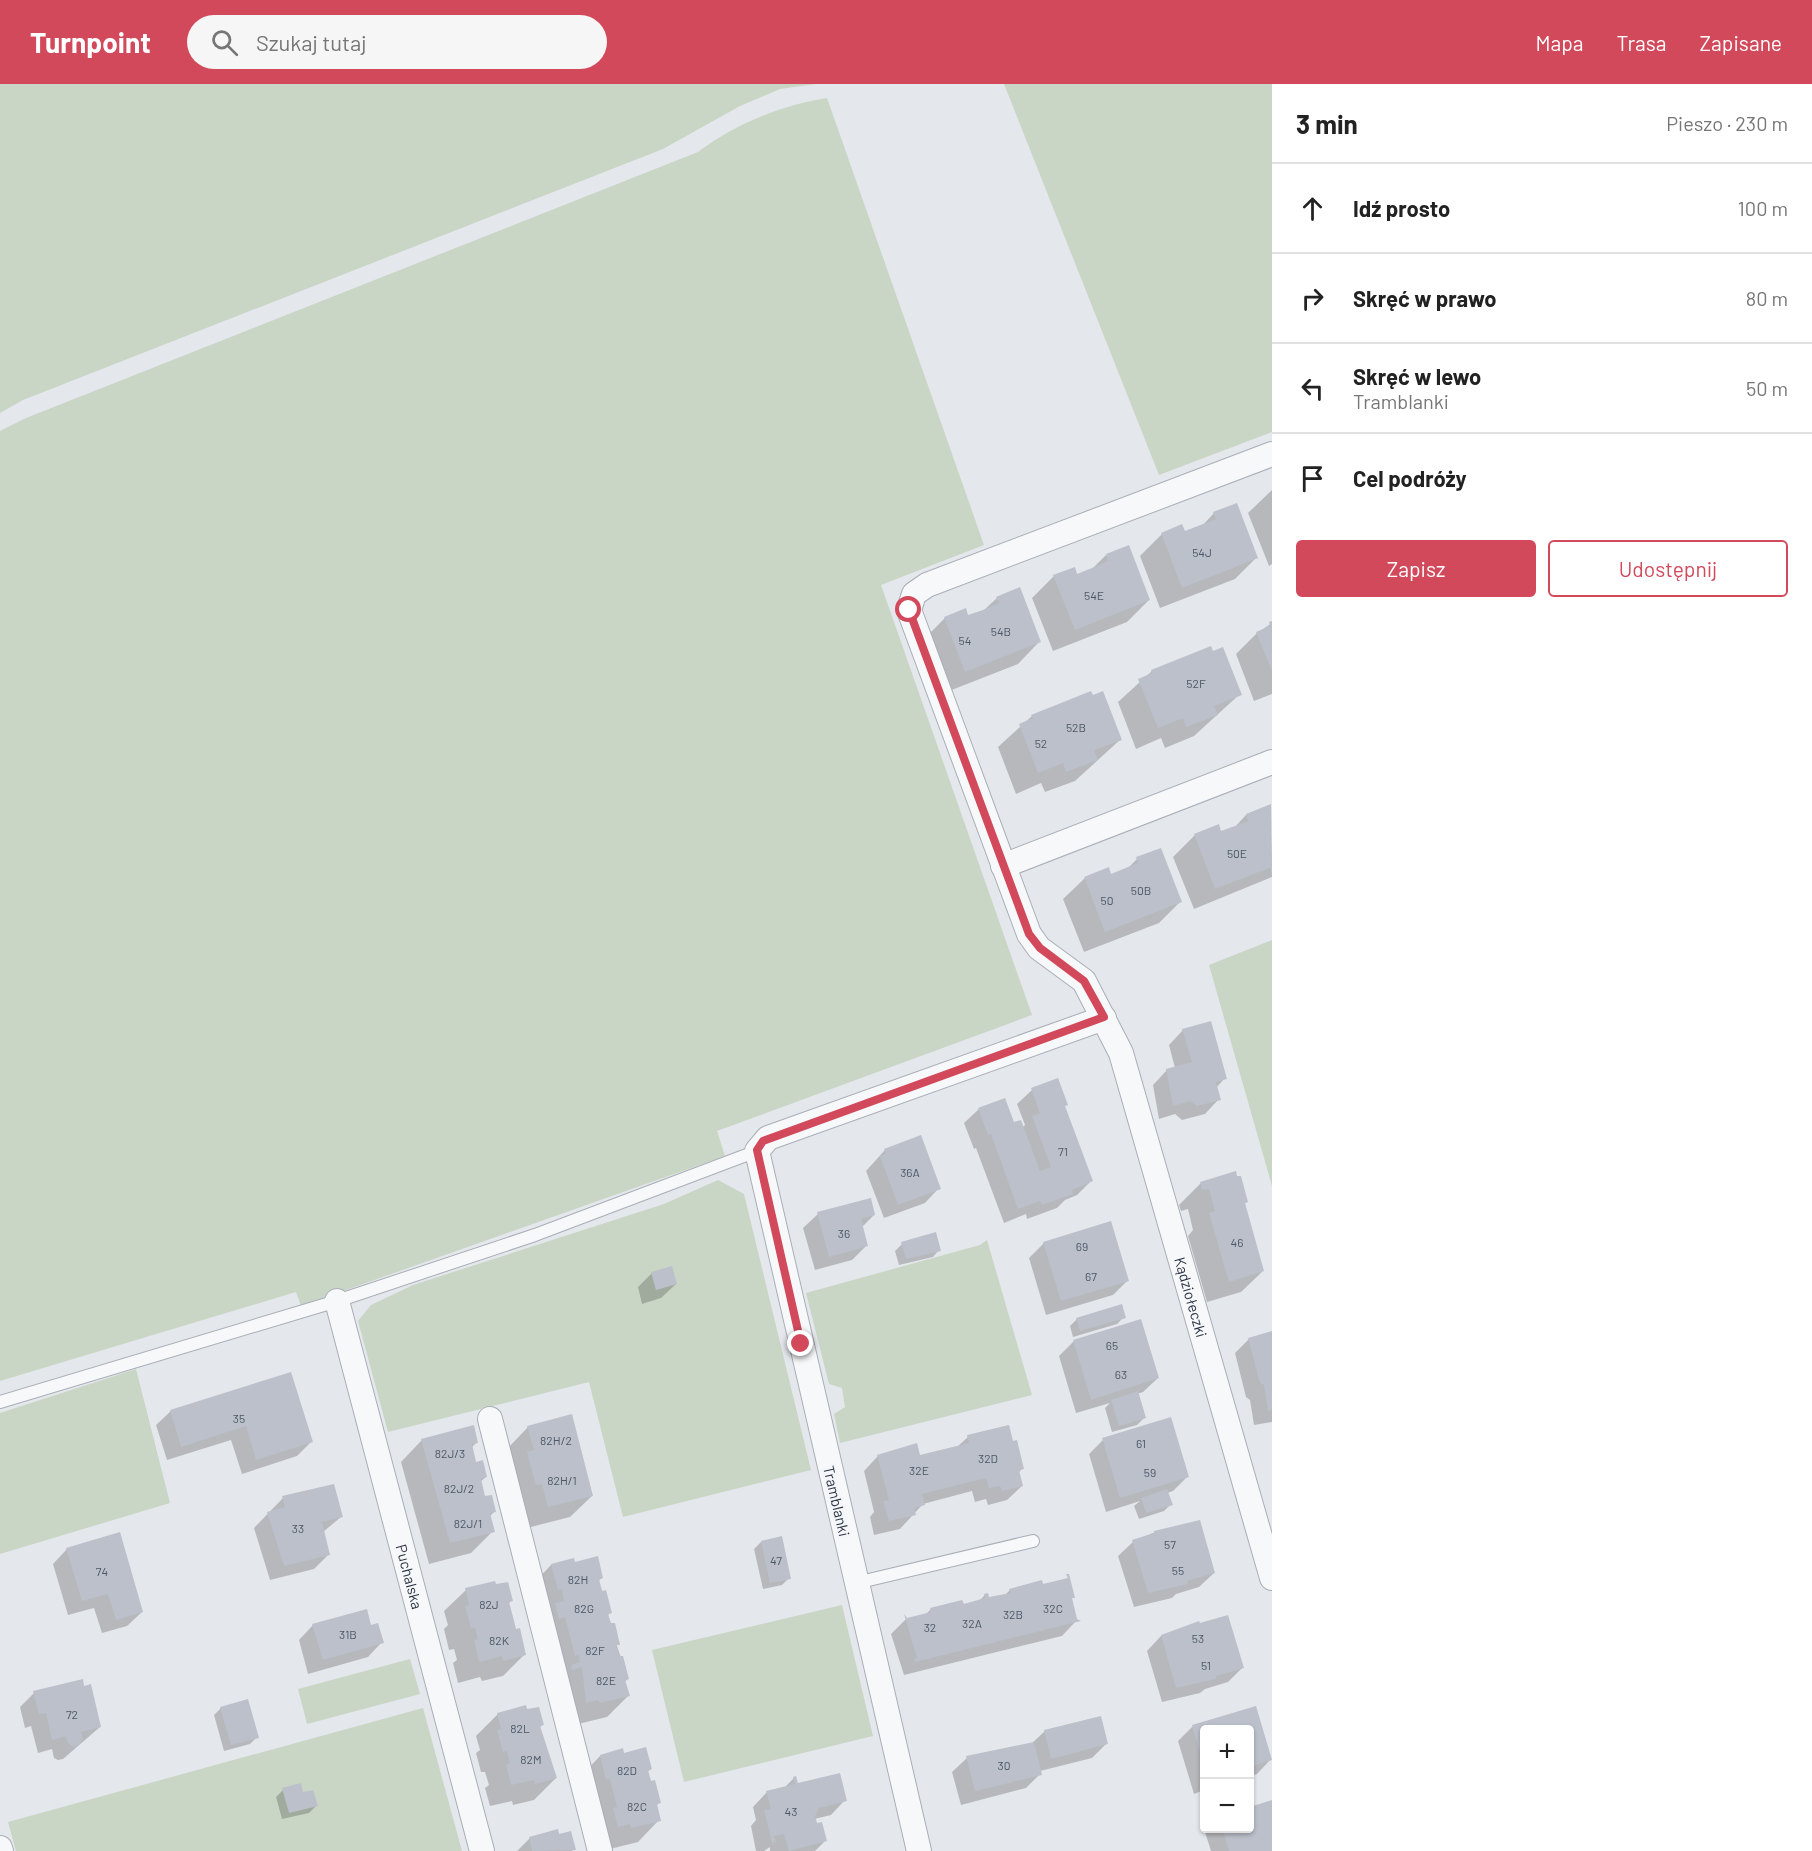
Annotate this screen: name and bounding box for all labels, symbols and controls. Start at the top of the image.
search box [187,15,607,69]
text: Turnpoint [30,25,151,59]
icon: search [208,26,241,59]
text: Szukaj tutaj [256,29,367,55]
text: Mapa [1536,30,1584,55]
text: Trasa [1617,30,1667,55]
text: Zapisane [1700,30,1782,55]
text: 3 min [1296,108,1358,139]
text: Pieszo · 230 m [1666,111,1788,135]
icon: ahead [1296,192,1329,225]
text: Idź prosto [1353,195,1450,221]
text: 100 m [1738,196,1788,220]
icon: right [1296,282,1329,315]
text: Skręć w prawo [1353,285,1497,311]
text: 80 m [1746,286,1788,310]
text: Skręć w lewo [1353,363,1481,389]
icon: left [1296,372,1329,405]
text: 50 m [1746,376,1788,400]
text: Tramblanki [1353,389,1449,413]
icon: arrive [1296,462,1329,495]
text: Cel podróży [1353,465,1467,491]
button: Zapisz [1296,540,1536,597]
button: Udostępnij [1548,540,1788,597]
house number: 54J [1192,545,1212,559]
house number: 54E [1084,588,1104,602]
route start [895,596,921,622]
house number: 54B [991,624,1011,638]
house number: 54 [959,633,971,647]
house number: 52F [1186,676,1206,690]
house number: 52B [1066,720,1086,734]
house number: 52 [1035,736,1047,750]
house number: 50E [1227,846,1247,860]
house number: 50B [1131,883,1151,897]
house number: 50 [1101,893,1113,907]
house number: 71 [1058,1144,1068,1158]
house number: 36A [900,1165,920,1179]
house number: 36 [838,1226,850,1240]
house number: 46 [1231,1235,1243,1249]
house number: 69 [1076,1239,1088,1253]
street label: Kądziołeczki [1171,1255,1211,1339]
house number: 67 [1085,1269,1097,1283]
route end [787,1330,813,1356]
house number: 65 [1106,1338,1118,1352]
house number: 63 [1115,1367,1127,1381]
house number: 35 [233,1411,245,1425]
house number: 82H/2 [540,1433,572,1447]
house number: 61 [1136,1436,1146,1450]
house number: 82J/3 [435,1446,465,1460]
house number: 32D [978,1451,998,1465]
house number: 32E [909,1463,929,1477]
street label: Tramblanki [820,1464,854,1538]
house number: 59 [1144,1465,1156,1479]
house number: 82H/1 [547,1473,577,1487]
house number: 82J/2 [444,1481,474,1495]
house number: 82J/1 [454,1516,482,1530]
house number: 33 [292,1521,304,1535]
house number: 57 [1164,1537,1176,1551]
street label: Puchalska [393,1542,427,1611]
house number: 47 [770,1553,782,1567]
house number: 55 [1172,1563,1184,1577]
house number: 74 [96,1564,108,1578]
house number: 82H [568,1572,588,1586]
house number: 82J [479,1597,499,1611]
house number: 82G [574,1601,594,1615]
house number: 32C [1043,1601,1063,1615]
house number: 32B [1003,1607,1023,1621]
house number: 32A [962,1616,982,1630]
house number: 32 [924,1620,936,1634]
house number: 31B [339,1627,357,1641]
house number: 53 [1192,1631,1204,1645]
house number: 82K [489,1633,510,1647]
house number: 82F [585,1643,605,1657]
house number: 51 [1201,1658,1211,1672]
house number: 82E [596,1673,616,1687]
house number: 72 [66,1707,78,1721]
house number: 82L [510,1721,530,1735]
map controls [1200,1725,1254,1833]
button: + [1200,1725,1254,1779]
house number: 82M [520,1752,542,1766]
house number: 30 [998,1758,1010,1772]
house number: 82D [617,1763,637,1777]
button: − [1200,1779,1254,1833]
house number: 82C [627,1799,647,1813]
house number: 43 [785,1804,797,1818]

